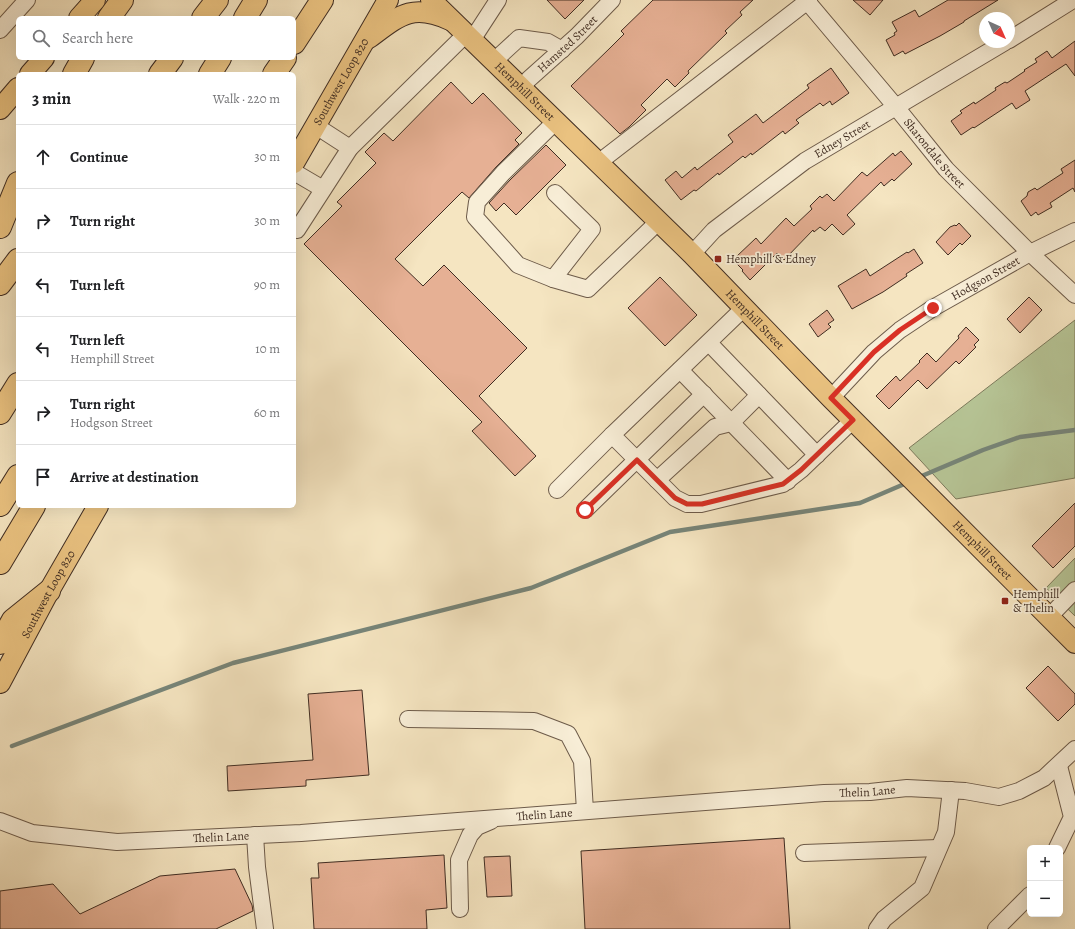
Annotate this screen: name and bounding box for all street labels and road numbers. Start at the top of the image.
street label: Hamsted Street [534,12,601,76]
street label: Southwest Loop 820 [309,35,372,128]
street label: Hemphill Street [491,58,558,124]
street label: Sharondale Street [900,115,969,192]
street label: Edney Street [811,116,873,162]
street label: Hodgson Street [948,252,1023,304]
street label: Hemphill Street [722,286,788,353]
street label: Hemphill Street [949,517,1016,583]
street label: Southwest Loop 820 [17,547,79,641]
street label: Thelin Lane [839,781,896,801]
street label: Thelin Lane [516,804,573,825]
street label: Thelin Lane [193,828,250,846]

